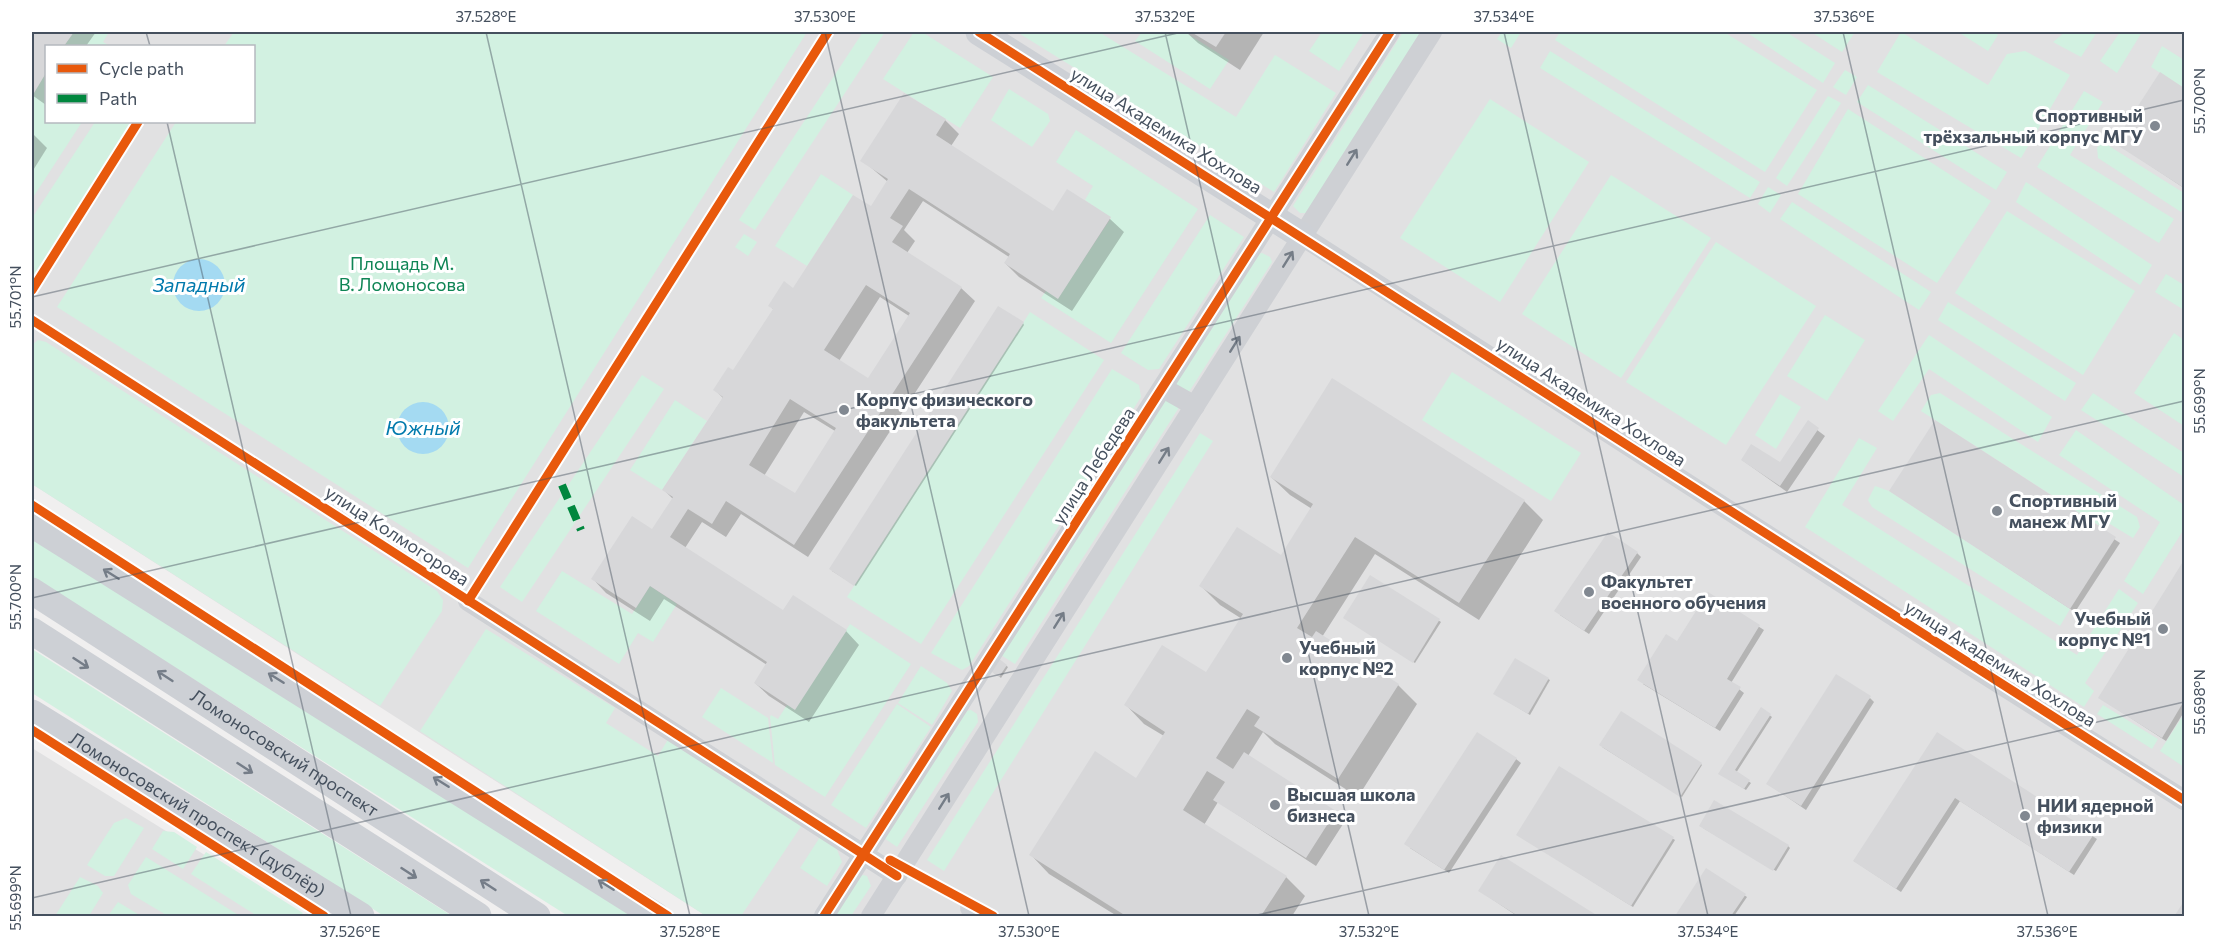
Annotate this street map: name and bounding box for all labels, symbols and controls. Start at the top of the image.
text: 37.528°E [456,7,517,25]
text: 37.530°E [794,7,856,25]
text: 37.532°E [1135,7,1195,25]
text: 37.534°E [1473,7,1535,25]
text: 37.536°E [1813,7,1875,25]
legend [45,45,255,123]
text: Cycle path [99,57,184,79]
street label: улица Академика Хохлова [1067,62,1266,198]
text: 55.700°N [2190,68,2208,134]
text: Path [99,87,137,109]
place label: Спортивный трёхзальный корпус МГУ [1923,104,2143,147]
marker: Спортивный трёхзальный корпус МГУ [2148,119,2162,133]
one-way arrow [1347,149,1359,166]
one-way arrow [1282,251,1294,268]
park label: Площадь М. В. Ломоносова [339,252,465,295]
text: 55.701°N [6,266,24,328]
water label: Западный [153,272,246,296]
street label: улица Академика Хохлова [1493,332,1690,471]
one-way arrow [1228,336,1241,353]
text: 55.699°N [2190,368,2208,434]
place label: Корпус физического факультета [856,388,1033,431]
marker: Корпус физического факультета [837,403,851,417]
street label: улица Лебедева [1047,403,1139,528]
water label: Южный [386,415,461,439]
one-way arrow [1157,447,1170,464]
street label: улица Колмогорова [321,480,474,590]
place label: Спортивный манеж МГУ [2009,489,2117,532]
marker: Спортивный манеж МГУ [1990,504,2004,518]
text: 55.700°N [6,564,24,630]
one-way arrow [103,567,120,579]
place label: Факультет военного обучения [1601,570,1766,613]
marker: Факультет военного обучения [1582,585,1596,599]
street label: улица Академика Хохлова [1901,595,2100,731]
place label: Учебный корпус №1 [2058,607,2151,650]
one-way arrow [1053,612,1065,629]
marker: Учебный корпус №1 [2156,622,2170,636]
place label: Учебный корпус №2 [1299,636,1394,679]
marker: Учебный корпус №2 [1280,651,1294,665]
one-way arrow [72,657,89,669]
text: 55.698°N [2190,669,2208,735]
one-way arrow [157,670,174,682]
one-way arrow [268,671,285,683]
street label: Ломоносовский проспект [187,684,383,821]
street label: Ломоносовский проспект (дублёр) [66,727,330,901]
one-way arrow [236,762,253,774]
one-way arrow [433,775,450,788]
place label: Высшая школа бизнеса [1287,783,1415,826]
one-way arrow [938,794,950,810]
place label: НИИ ядерной физики [2037,794,2154,837]
marker: Высшая школа бизнеса [1268,798,1282,812]
marker: НИИ ядерной физики [2018,809,2032,823]
text: 55.699°N [6,865,24,931]
one-way arrow [401,866,418,879]
one-way arrow [479,878,496,891]
one-way arrow [598,879,615,892]
text: 37.526°E [320,922,381,940]
text: 37.528°E [660,922,721,940]
text: 37.530°E [998,922,1060,940]
text: 37.532°E [1339,922,1399,940]
text: 37.534°E [1677,922,1739,940]
text: 37.536°E [2016,922,2078,940]

